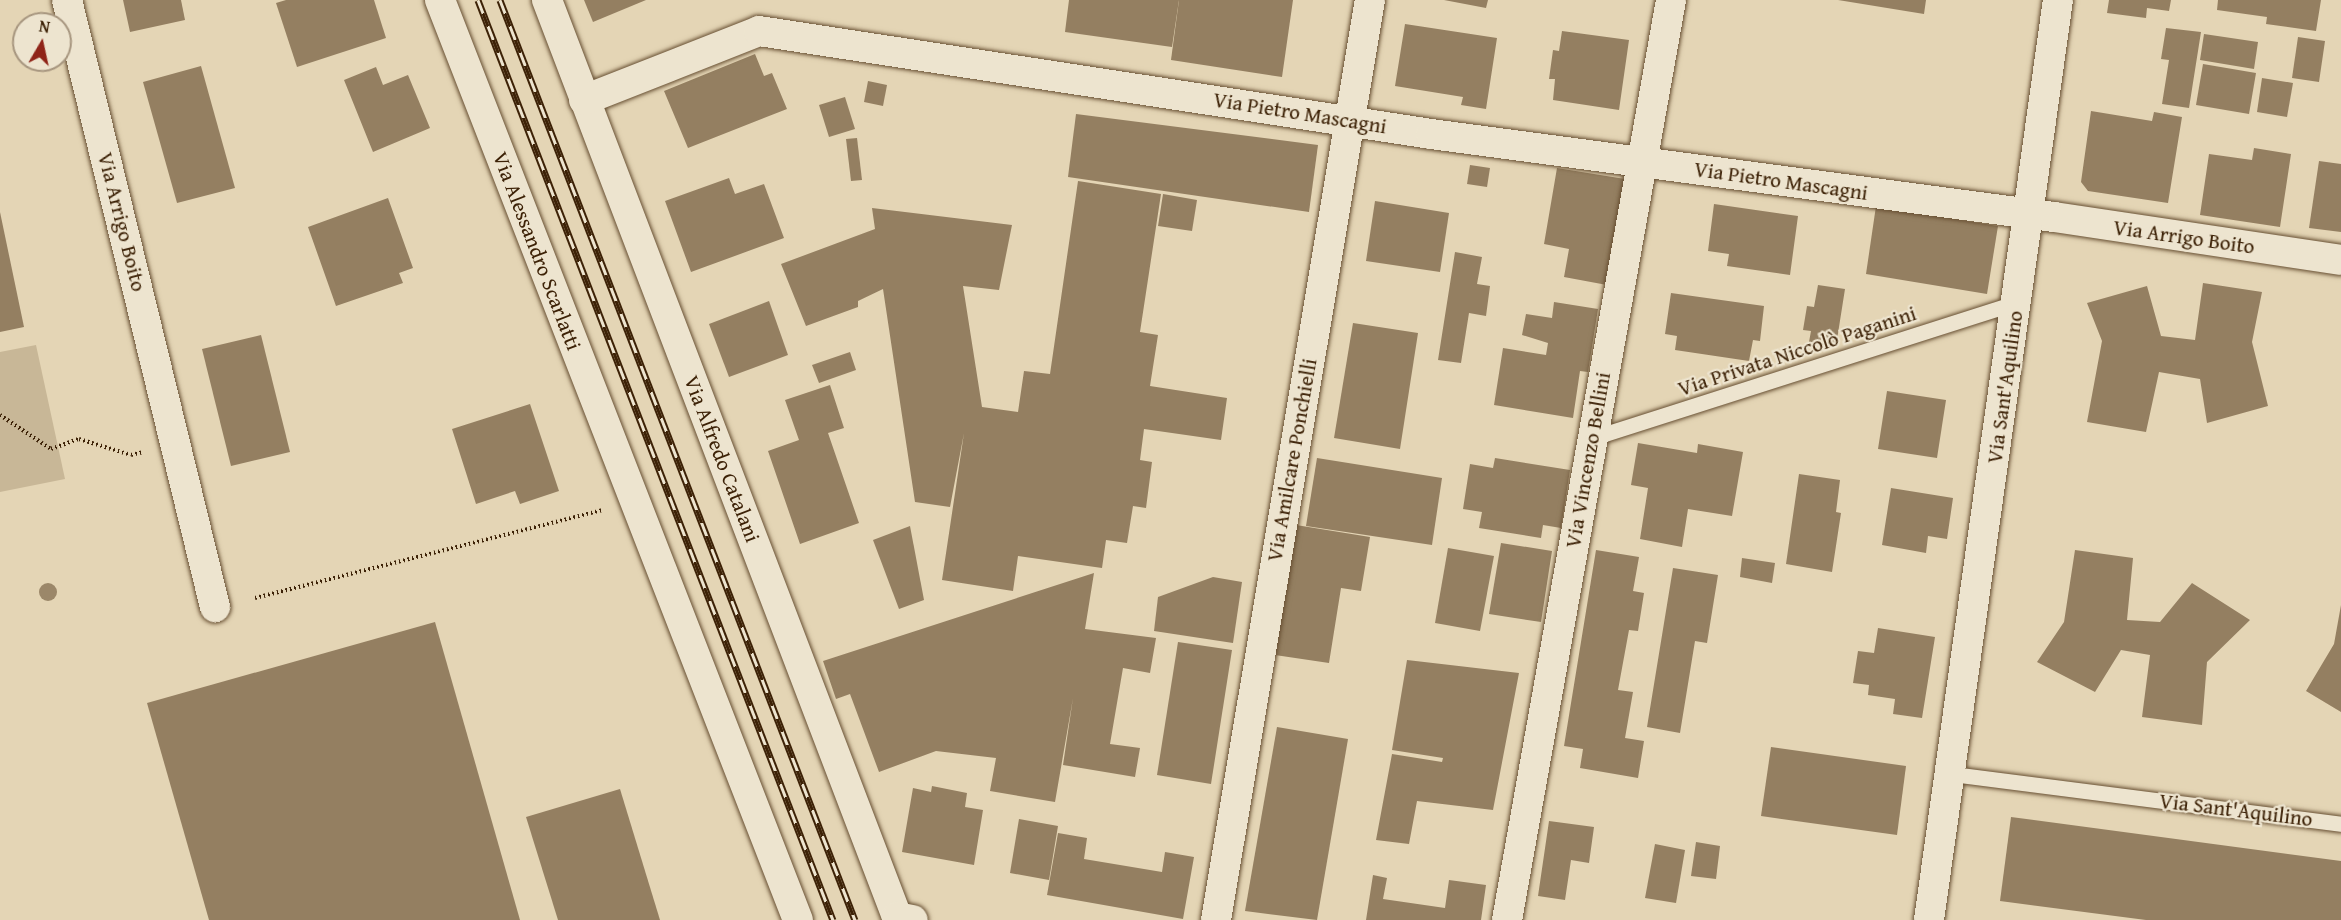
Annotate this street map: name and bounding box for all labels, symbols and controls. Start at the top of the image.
north arrow [12,12,72,72]
text: N [37,14,52,39]
street label: Via Pietro Mascagni [1212,87,1388,139]
street label: Via Alessandro Scarlatti [487,148,587,354]
street label: Via Arrigo Boito [93,150,151,294]
street label: Via Pietro Mascagni [1693,156,1869,206]
street label: Via Arrigo Boito [2112,215,2256,259]
street label: Via Privata Niccolò Paganini [1675,301,1919,401]
street label: Via Sant'Aquilino [1982,309,2028,465]
street label: Via Amilcare Ponchielli [1262,356,1322,564]
street label: Via Vincenzo Bellini [1560,370,1616,550]
street label: Via Alfredo Catalani [679,372,765,546]
street label: Via Sant'Aquilino [2158,788,2314,832]

